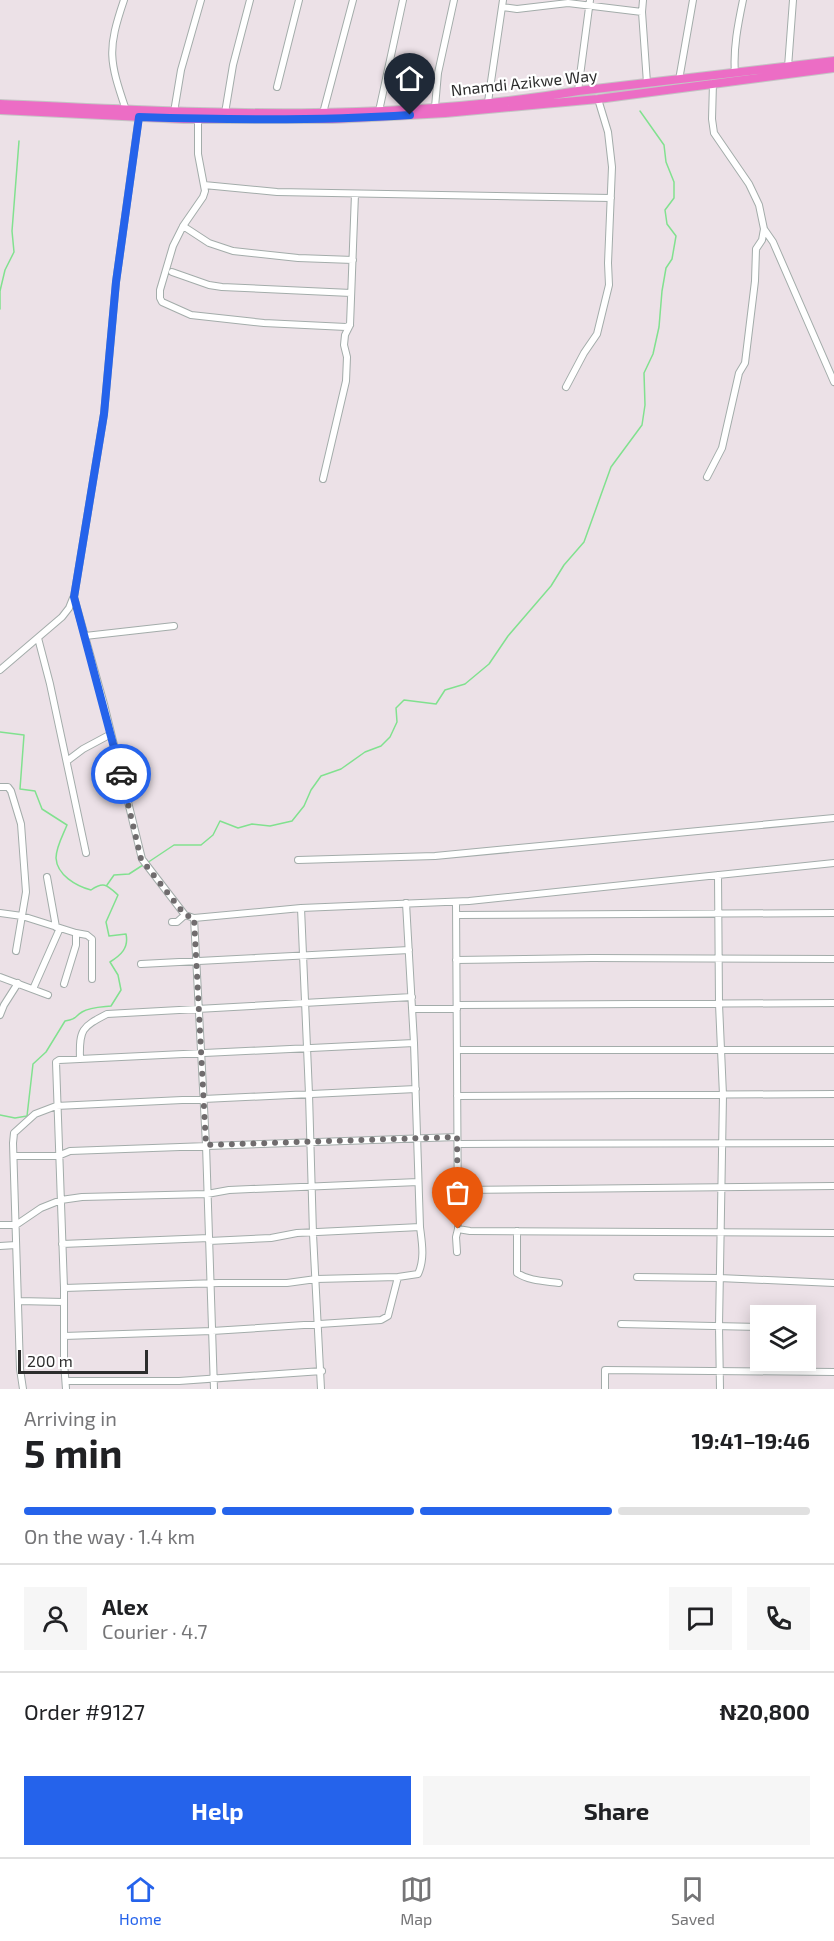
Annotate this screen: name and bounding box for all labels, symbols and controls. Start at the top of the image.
pin [384,53,435,115]
icon: home [393,62,426,95]
street label: Nnamdi Azikwe Way [450,65,599,99]
courier [91,744,151,804]
icon: car [105,758,138,791]
pin [432,1167,483,1229]
icon: bag [441,1176,474,1209]
map controls [750,1305,816,1371]
button: layers [750,1305,816,1371]
scale bar [18,1347,148,1374]
text: 200 m [27,1351,73,1370]
text: Arriving in [24,1406,117,1430]
text: 19:41–19:46 [692,1427,810,1453]
text: 5 min [24,1429,123,1476]
text: On the way · 1.4 km [24,1524,195,1548]
button: person [24,1587,87,1650]
button: chat [669,1587,732,1650]
button: phone [747,1587,810,1650]
text: Alex [102,1593,148,1619]
text: Courier · 4.7 [102,1619,208,1643]
text: Order #9127 [24,1698,145,1724]
text: ₦20,800 [720,1698,810,1724]
button: Help [24,1776,411,1845]
button: Share [423,1776,810,1845]
tab: Home [119,1873,162,1928]
tab: Map [400,1873,433,1928]
tab: Saved [671,1873,715,1928]

